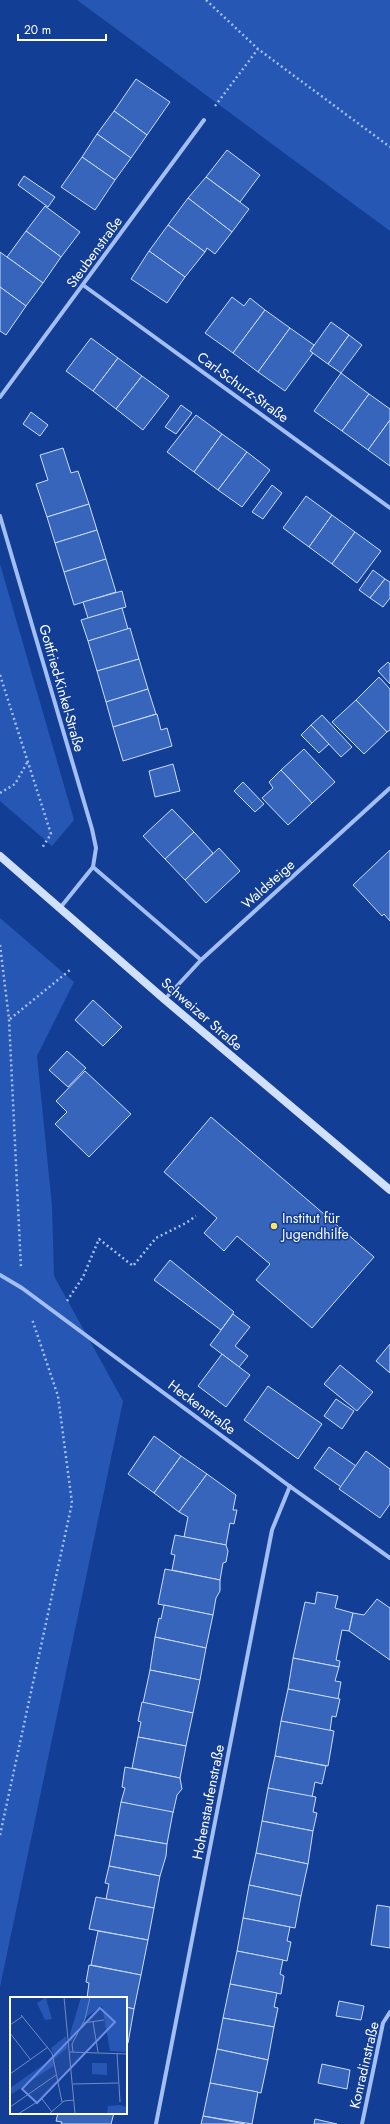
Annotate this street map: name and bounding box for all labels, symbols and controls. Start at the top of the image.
scale bar [18,16,106,42]
text: 20 m [24,21,51,39]
street label: Steubenstraße [61,212,127,292]
street label: Carl-Schurz-Straße [193,347,293,427]
street label: Gottfried-Kinkel-Straße [34,622,90,754]
street label: Waldsteige [237,855,299,913]
street label: Schweizer Straße [157,973,247,1055]
place label: Institut für Jugendhilfe [280,1208,349,1244]
marker: Institut für Jugendhilfe [269,1221,279,1231]
street label: Heckenstraße [164,1375,240,1439]
street label: Hohenstaufenstraße [187,1743,229,1861]
inset map [10,1997,127,2114]
street label: Konradinstraße [344,2020,384,2110]

